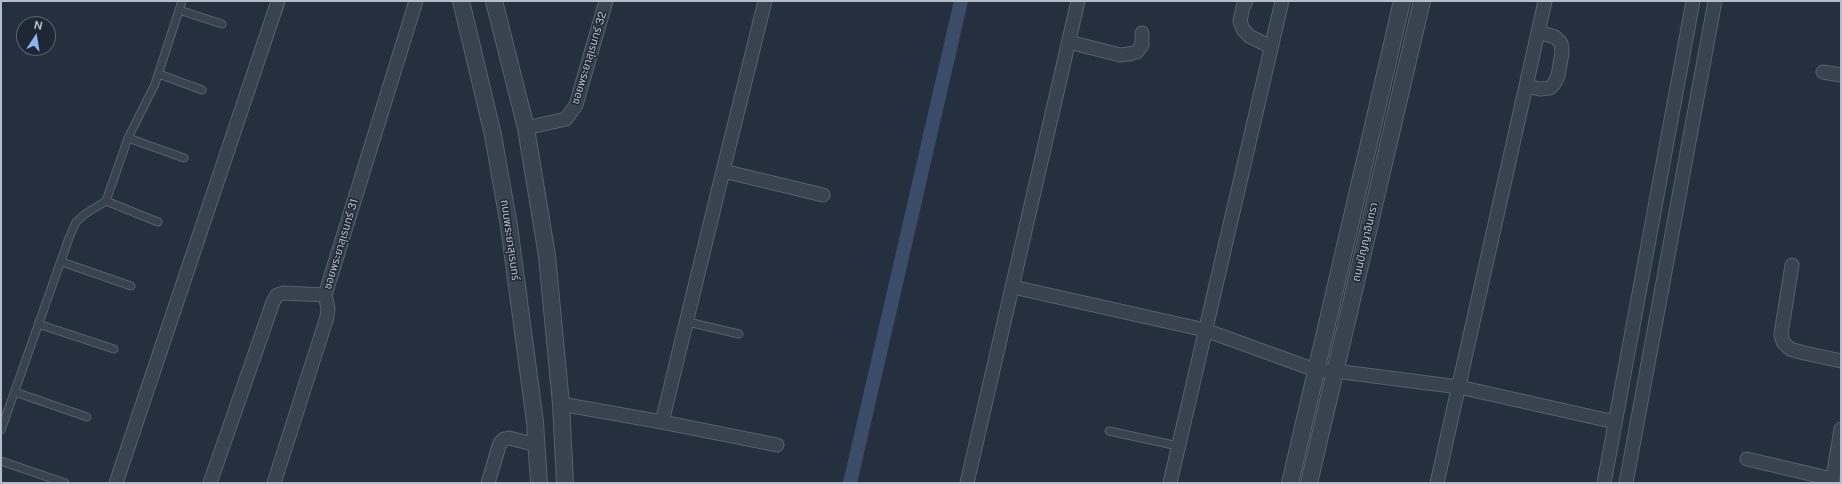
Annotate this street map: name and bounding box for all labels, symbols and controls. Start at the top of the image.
street label: ซอยพระยาสุเรนทร์ 32 [569,10,609,106]
north arrow [16,16,56,56]
text: N [33,18,44,32]
street label: ซอยพระยาสุเรนทร์ 31 [321,197,361,291]
street label: ถนนพระยาสุเรนทร์ [498,199,522,281]
street label: ถนนปัญญาอินทรา [1349,201,1381,283]

